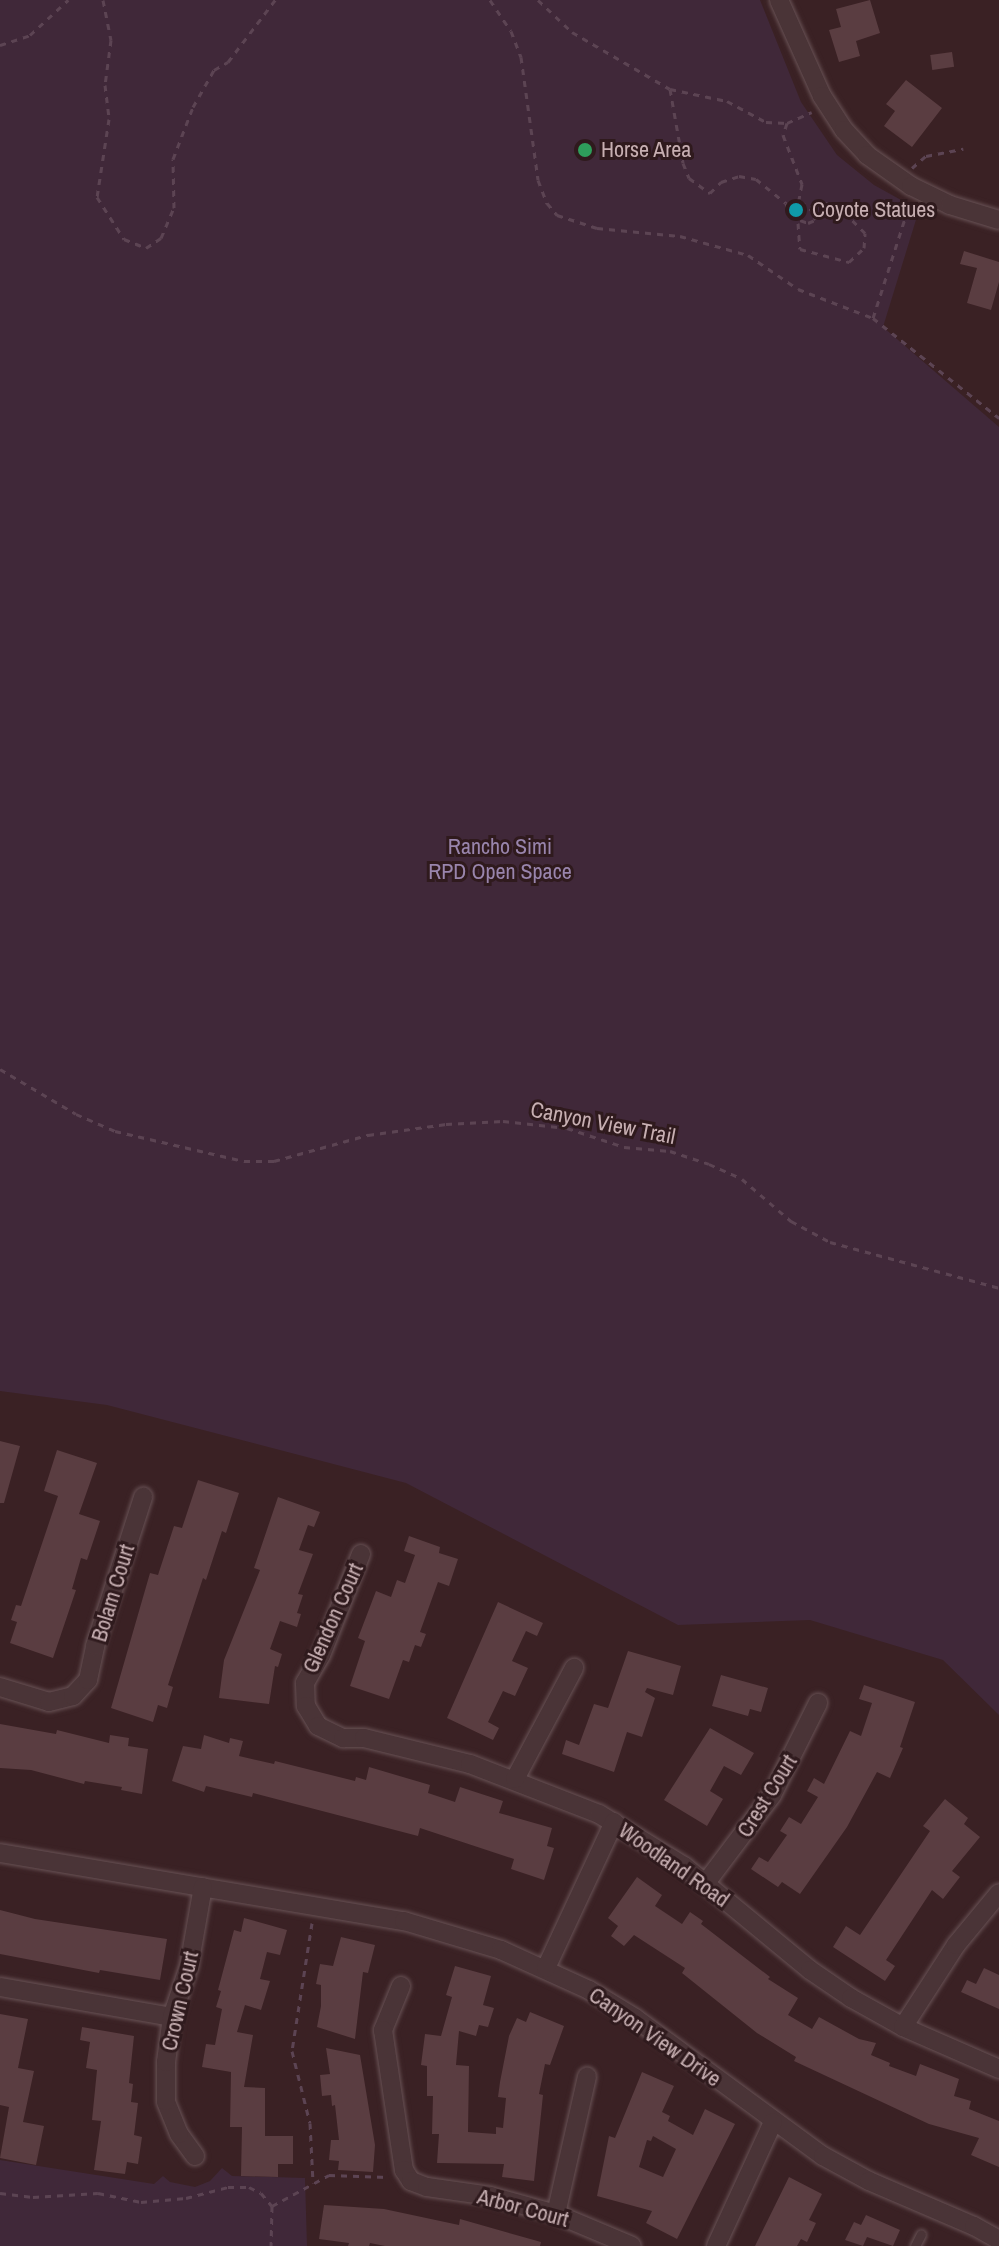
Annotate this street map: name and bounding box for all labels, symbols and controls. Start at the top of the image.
place label: Horse Area [601,137,692,163]
marker: Horse Area [576,141,594,159]
place label: Coyote Statues [812,197,935,223]
marker: Coyote Statues [787,201,805,219]
park label: Rancho Simi RPD Open Space [428,833,572,884]
street label: Canyon View Trail [528,1096,678,1150]
street label: Bolam Court [86,1541,140,1645]
street label: Glendon Court [297,1559,369,1677]
street label: Crest Court [731,1750,803,1842]
street label: Woodland Road [614,1817,734,1913]
street label: Crown Court [156,1949,204,2053]
street label: Canyon View Drive [584,1982,726,2092]
street label: Arbor Court [475,2183,571,2233]

